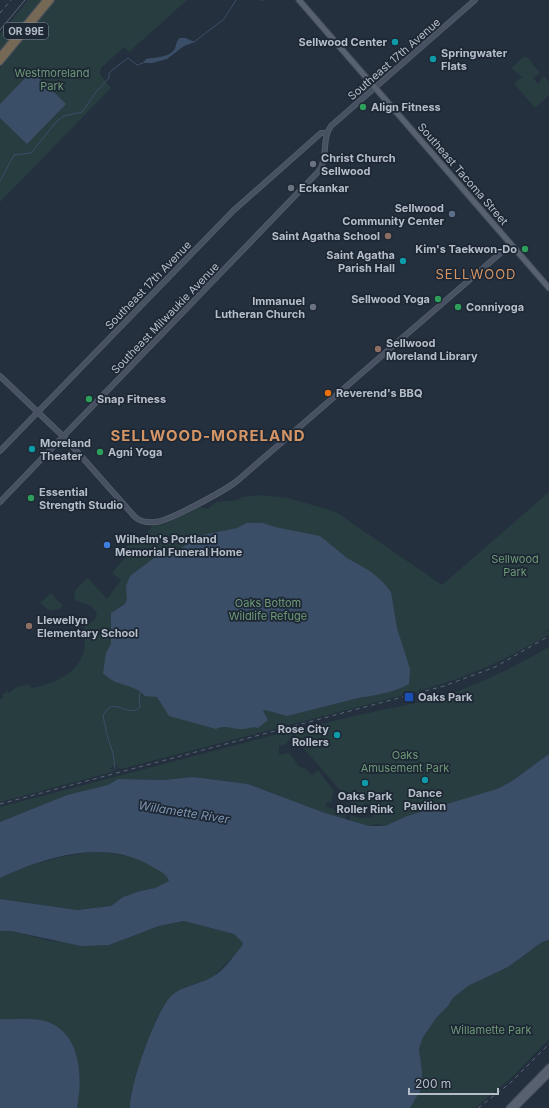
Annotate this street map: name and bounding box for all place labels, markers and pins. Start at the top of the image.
place label: Sellwood Center [299,35,388,49]
marker: Sellwood Center [390,37,400,47]
place label: Springwater Flats [441,46,508,73]
marker: Springwater Flats [428,54,438,64]
place label: Align Fitness [371,100,441,114]
marker: Align Fitness [358,102,368,112]
place label: Christ Church Sellwood [321,151,396,178]
marker: Christ Church Sellwood [308,159,318,169]
place label: Eckankar [299,181,350,195]
marker: Eckankar [286,183,296,193]
place label: Sellwood Community Center [342,201,445,228]
marker: Sellwood Community Center [447,209,457,219]
place label: Saint Agatha School [272,229,380,243]
marker: Saint Agatha School [383,231,393,241]
place label: Kim's Taekwon-Do [415,242,517,256]
marker: Kim's Taekwon-Do [520,244,530,254]
place label: Saint Agatha Parish Hall [326,248,395,275]
marker: Saint Agatha Parish Hall [398,256,408,266]
place label: Sellwood Yoga [351,292,430,306]
place label: Immanuel Lutheran Church [215,294,305,321]
marker: Sellwood Yoga [433,294,443,304]
place label: Conniyoga [466,300,524,314]
marker: Immanuel Lutheran Church [308,302,318,312]
marker: Conniyoga [453,302,463,312]
place label: Sellwood Moreland Library [386,336,478,363]
marker: Sellwood Moreland Library [373,344,383,354]
place label: Reverend's BBQ [336,386,422,400]
marker: Reverend's BBQ [323,388,333,398]
place label: Snap Fitness [97,392,166,406]
marker: Snap Fitness [84,394,94,404]
place label: Moreland Theater [40,436,91,463]
marker: Moreland Theater [27,444,37,454]
place label: Agni Yoga [108,445,162,459]
marker: Agni Yoga [95,447,105,457]
place label: Essential Strength Studio [39,485,123,512]
marker: Essential Strength Studio [26,493,36,503]
place label: Wilhelm's Portland Memorial Funeral Home [115,532,243,559]
marker: Wilhelm's Portland Memorial Funeral Home [102,540,112,550]
place label: Llewellyn Elementary School [37,613,138,640]
marker: Llewellyn Elementary School [24,621,34,631]
place label: Oaks Park [418,690,473,704]
marker: Oaks Park [403,691,415,703]
place label: Rose City Rollers [278,722,329,749]
marker: Rose City Rollers [332,730,342,740]
marker: Dance Pavilion [420,775,430,785]
marker: Oaks Park Roller Rink [360,778,370,788]
place label: Dance Pavilion [404,786,446,813]
place label: Oaks Park Roller Rink [337,789,394,816]

